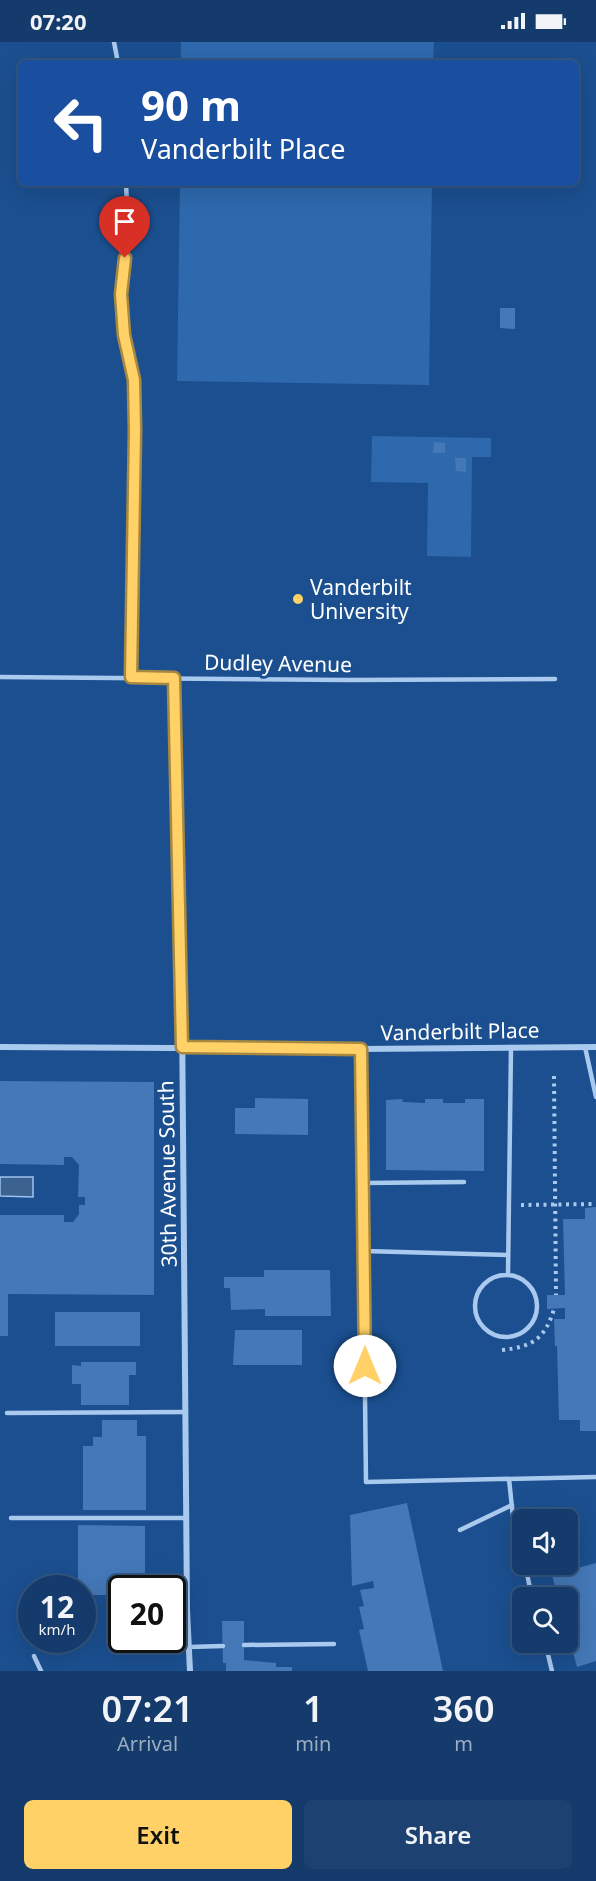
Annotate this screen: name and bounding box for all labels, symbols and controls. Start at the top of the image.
text: 07:20 [30,6,87,36]
text: 90 m [141,76,241,133]
icon: left [42,84,120,162]
text: Vanderbilt Place [141,130,345,167]
pin [99,196,150,258]
icon: arrive [108,205,141,238]
place label: Vanderbilt University [310,573,412,625]
marker: Vanderbilt University [291,592,305,606]
street label: Dudley Avenue [204,648,352,678]
street label: Vanderbilt Place [380,1016,540,1046]
street label: 30th Avenue South [151,1080,183,1268]
position arrow [333,1334,397,1398]
map controls [512,1509,578,1653]
button: sound [512,1509,578,1575]
speed limit sign: 20 [108,1575,186,1653]
text: 12 [40,1586,74,1627]
button: search [512,1587,578,1653]
text: km/h [39,1619,75,1639]
text: 07:21 [101,1684,194,1733]
text: 1 [303,1684,324,1733]
text: 360 [433,1684,495,1733]
text: Arrival [117,1730,178,1757]
text: min [295,1730,331,1757]
text: m [454,1730,473,1757]
button: Exit [24,1800,292,1869]
button: Share [304,1800,572,1869]

